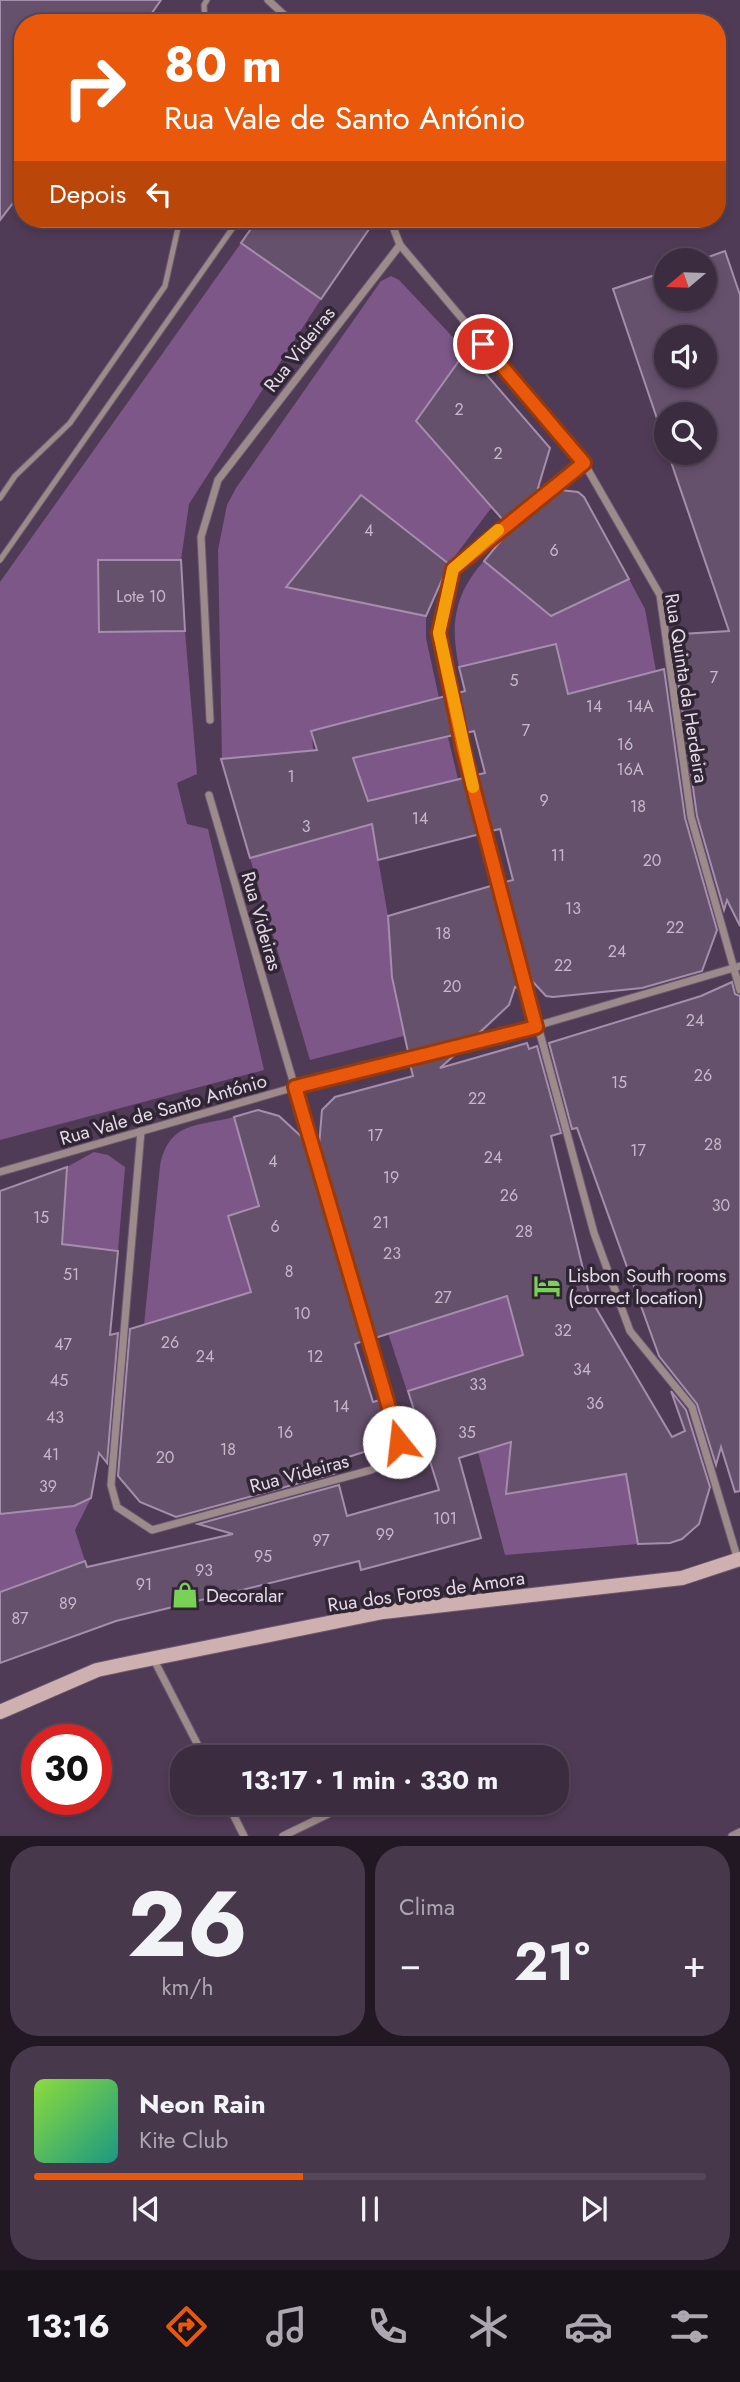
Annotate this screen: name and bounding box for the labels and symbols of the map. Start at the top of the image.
north arrow [654,248,718,312]
street label: Rua Videiras [257,301,342,398]
pin [453,314,513,374]
house number: 2 [454,398,464,421]
house number: 2 [493,442,503,465]
house number: 4 [364,519,374,542]
house number: 6 [549,539,559,562]
house number: Lote 10 [116,585,166,608]
street label: Rua Quinta da Herdeira [658,591,715,785]
house number: 7 [710,666,719,689]
house number: 5 [509,669,519,692]
house number: 14 [586,695,602,718]
house number: 14A [626,695,654,718]
house number: 7 [522,719,531,742]
house number: 16 [617,733,633,756]
house number: 16A [617,758,644,781]
house number: 1 [287,765,295,788]
house number: 9 [539,789,549,812]
house number: 18 [630,795,646,818]
house number: 14 [412,807,428,830]
house number: 3 [302,815,311,838]
house number: 11 [551,844,565,867]
house number: 20 [643,849,661,872]
street label: Rua Videiras [235,868,289,974]
house number: 13 [565,897,581,920]
house number: 22 [666,916,684,939]
house number: 18 [435,922,451,945]
house number: 24 [608,940,626,963]
house number: 22 [554,954,572,977]
house number: 20 [443,975,461,998]
house number: 24 [686,1009,704,1032]
house number: 26 [694,1064,712,1087]
street label: Rua Vale de Santo António [56,1067,270,1152]
house number: 15 [611,1071,627,1094]
house number: 22 [468,1087,486,1110]
house number: 17 [367,1124,383,1147]
house number: 28 [704,1133,722,1156]
house number: 17 [630,1139,646,1162]
house number: 24 [484,1146,502,1169]
house number: 4 [268,1150,278,1173]
house number: 19 [383,1166,399,1189]
house number: 26 [500,1184,518,1207]
house number: 30 [712,1194,730,1217]
house number: 15 [33,1206,49,1229]
house number: 21 [373,1211,389,1234]
house number: 6 [270,1215,280,1238]
house number: 28 [515,1220,533,1243]
house number: 23 [383,1242,401,1265]
house number: 8 [285,1260,293,1283]
place label: Lisbon South rooms (correct location) [568,1262,727,1311]
house number: 51 [63,1263,79,1286]
hotel icon: Lisbon South rooms (correct location) [532,1271,562,1301]
house number: 27 [434,1286,452,1309]
house number: 10 [294,1302,310,1325]
house number: 32 [554,1319,572,1342]
house number: 26 [161,1331,179,1354]
house number: 47 [54,1333,72,1356]
house number: 24 [196,1345,214,1368]
house number: 12 [307,1345,323,1368]
house number: 34 [573,1358,591,1381]
house number: 45 [50,1369,68,1392]
house number: 33 [469,1373,487,1396]
house number: 36 [586,1392,604,1415]
house number: 14 [333,1395,349,1418]
position arrow [362,1405,436,1479]
house number: 43 [46,1406,64,1429]
house number: 16 [277,1421,293,1444]
house number: 35 [458,1421,476,1444]
house number: 18 [220,1438,236,1461]
house number: 41 [43,1443,59,1466]
house number: 20 [156,1446,174,1469]
street label: Rua Videiras [246,1447,352,1500]
house number: 39 [39,1475,57,1498]
house number: 101 [433,1507,457,1530]
house number: 99 [376,1523,394,1546]
house number: 97 [312,1529,330,1552]
house number: 95 [254,1545,272,1568]
house number: 93 [195,1559,213,1582]
street label: Rua dos Foros de Amora [326,1564,526,1619]
house number: 91 [136,1573,152,1596]
shop icon: Decoralar [170,1580,200,1610]
place label: Decoralar [206,1582,284,1609]
house number: 89 [59,1592,77,1615]
house number: 87 [12,1607,29,1630]
speed limit sign: 30 [21,1724,112,1815]

